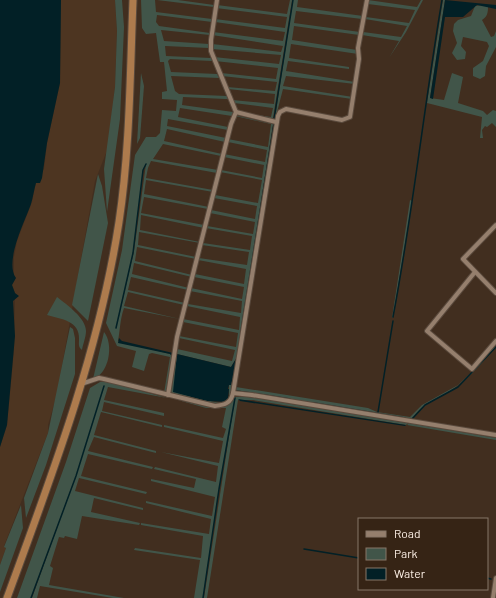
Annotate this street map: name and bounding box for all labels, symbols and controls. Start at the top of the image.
legend [358,518,488,590]
text: Road [394,526,421,540]
text: Park [394,546,418,560]
text: Water [394,566,426,580]

